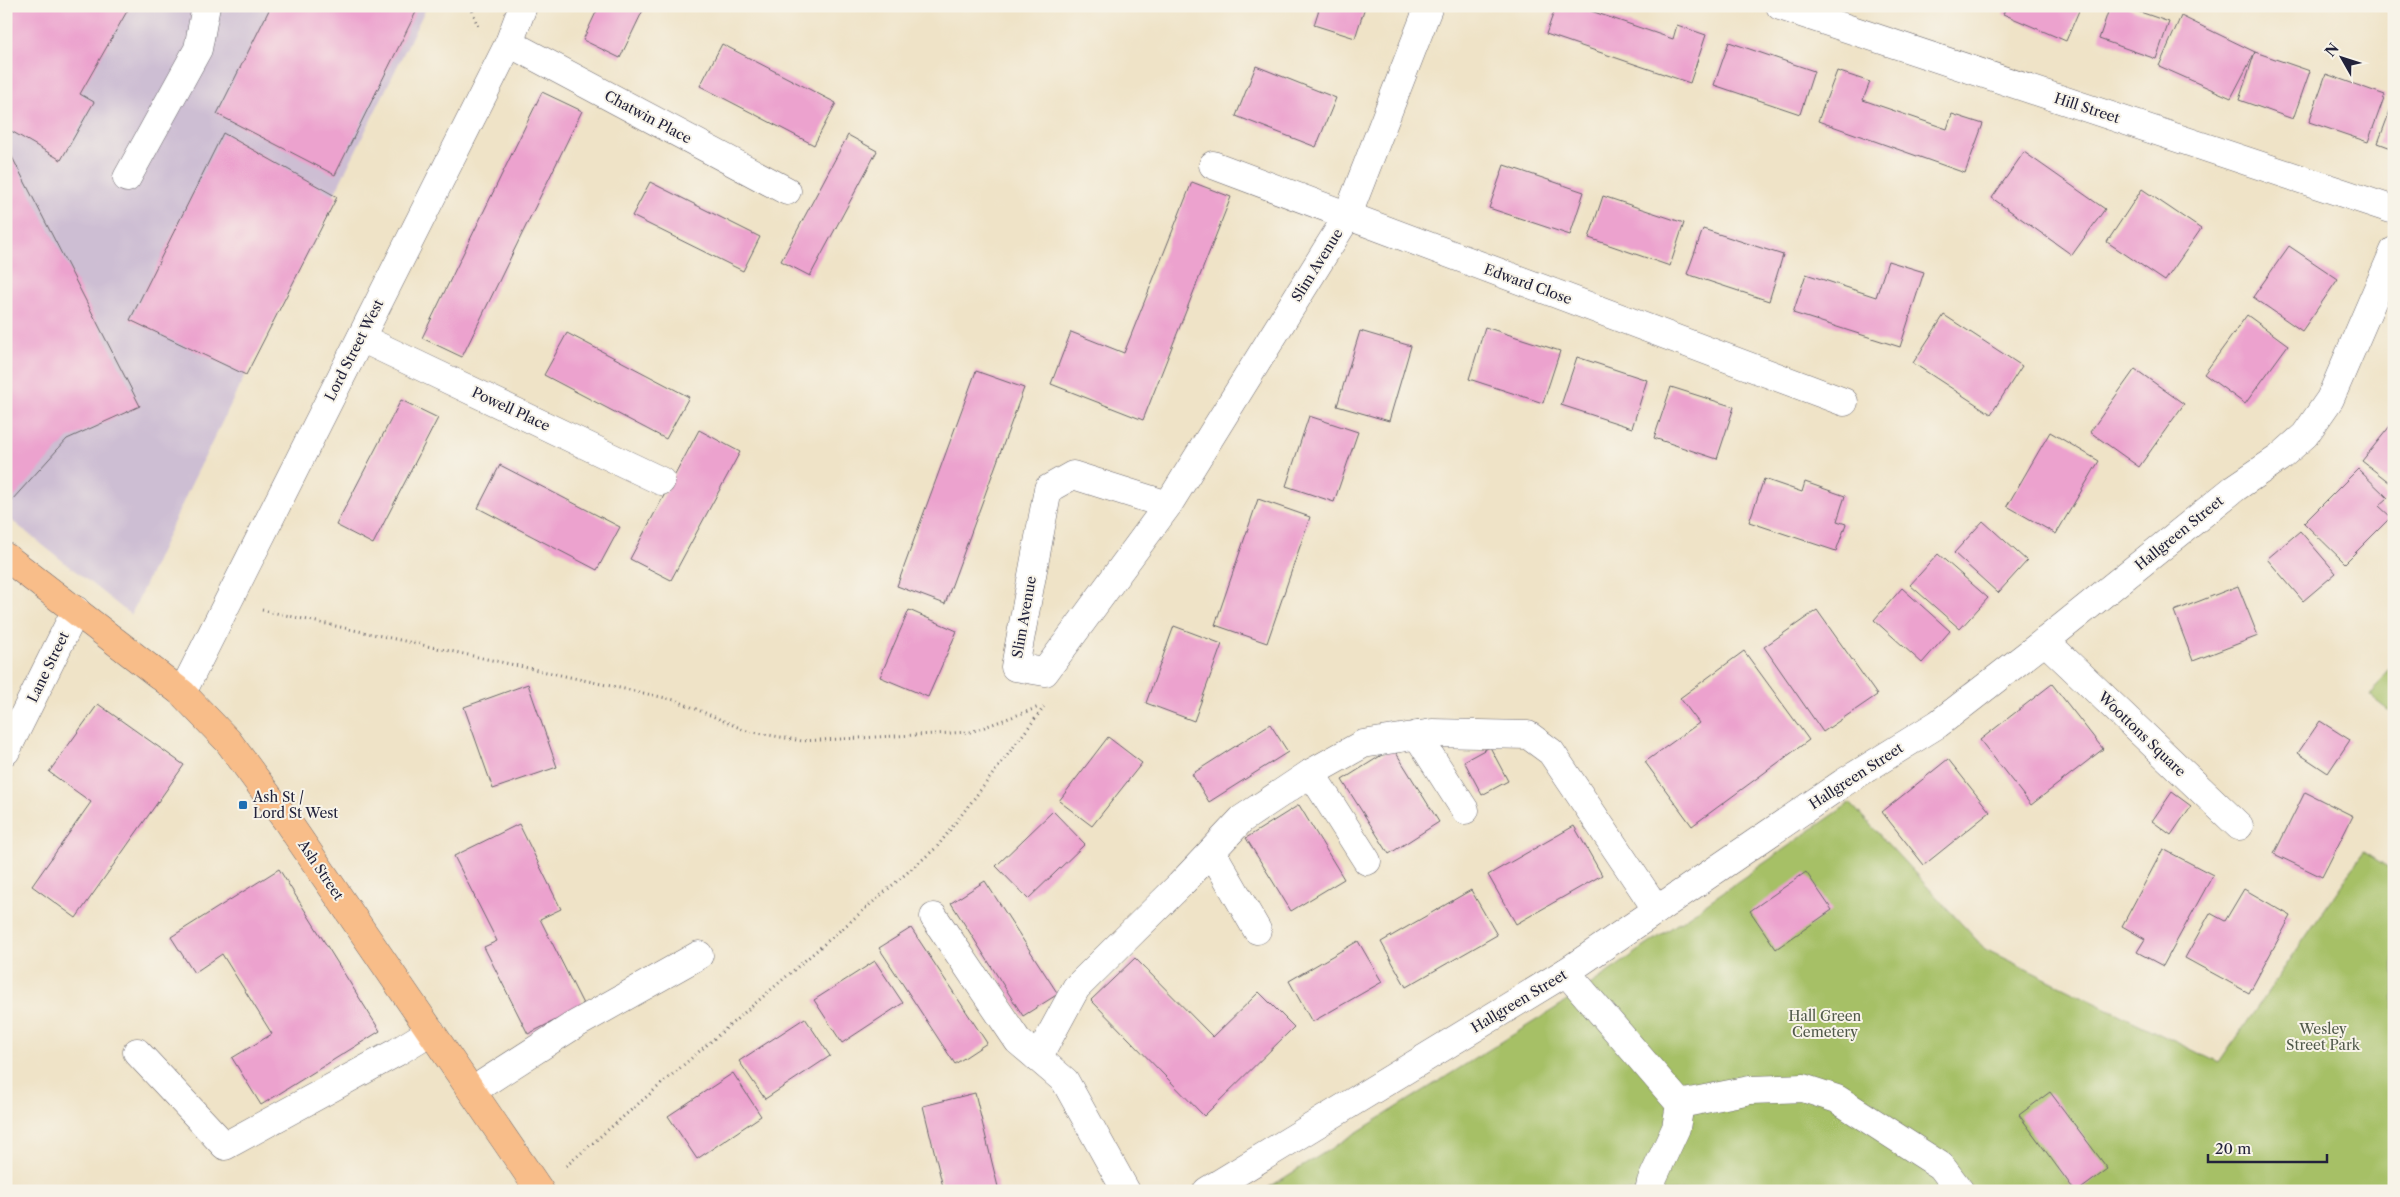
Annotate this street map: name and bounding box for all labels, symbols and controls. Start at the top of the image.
north arrow [2318,32,2368,82]
text: N [2321,39,2343,60]
street label: Chatwin Place [601,86,695,148]
street label: Hill Street [2052,89,2122,127]
street label: Slim Avenue [1287,225,1347,305]
street label: Edward Close [1482,260,1574,308]
street label: Lord Street West [321,296,387,404]
street label: Powell Place [469,383,553,435]
street label: Hallgreen Street [2131,492,2227,574]
street label: Slim Avenue [1008,575,1040,659]
street label: Lane Street [23,629,73,705]
street label: Woottons Square [2094,687,2190,780]
street label: Hallgreen Street [1806,739,1906,813]
place label: Ash St / Lord St West [252,788,338,822]
marker: Ash St / Lord St West [237,799,249,811]
street label: Ash Street [294,836,348,904]
street label: Hallgreen Street [1468,965,1570,1037]
park label: Hall Green Cemetery [1789,1007,1862,1041]
park label: Wesley Street Park [2286,1020,2361,1054]
scale bar [2208,1132,2326,1164]
text: 20 m [2215,1139,2251,1158]

